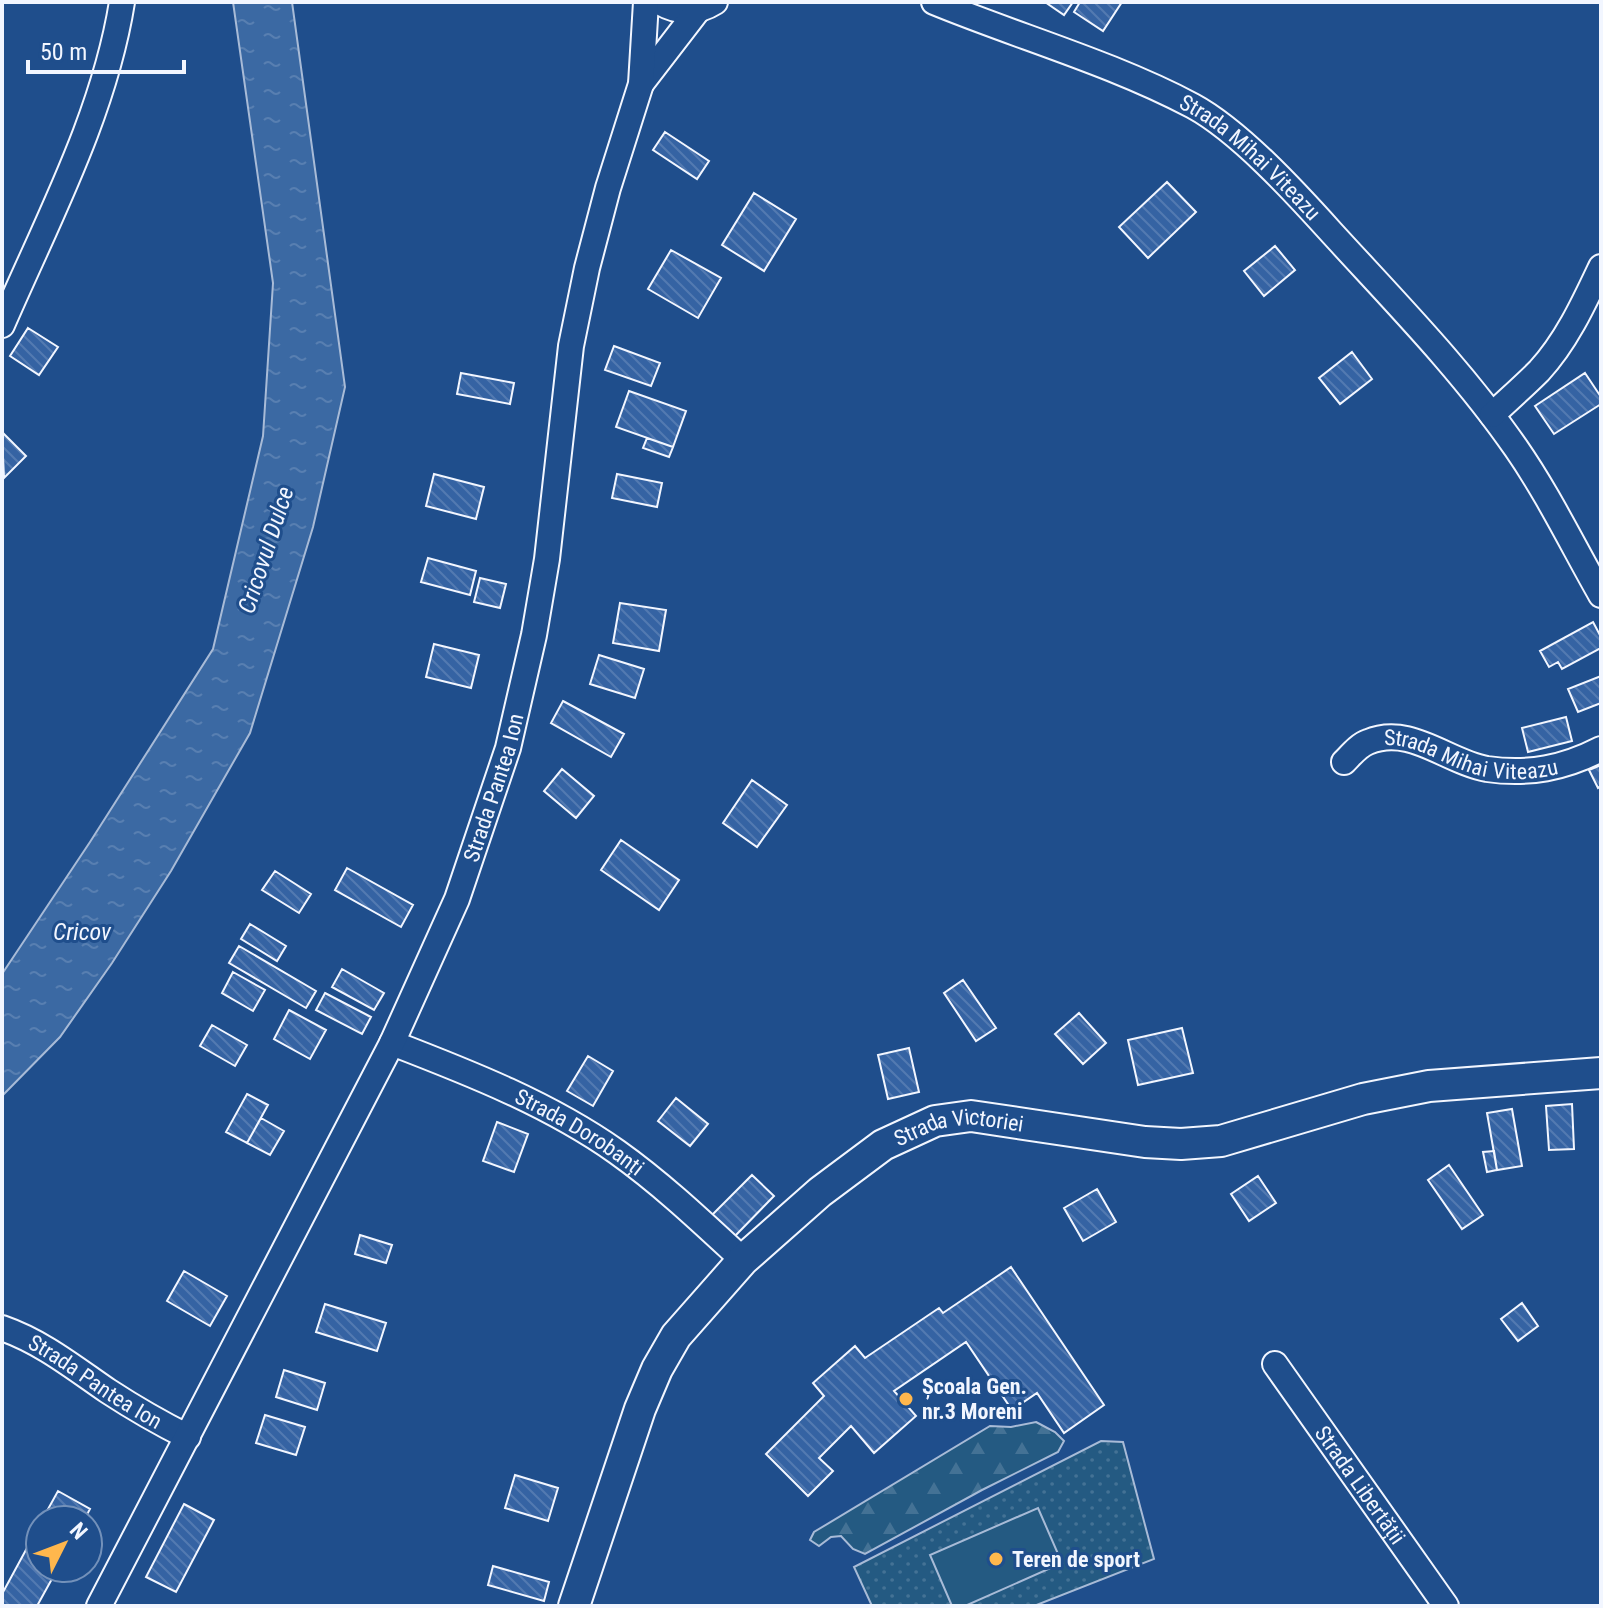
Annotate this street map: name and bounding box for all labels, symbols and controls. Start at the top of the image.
scale bar [28,24,184,74]
text: 50 m [40,38,87,66]
street label: Strada Mihai Viteazu [1176,89,1326,225]
water label: Cricovul Dulce [232,483,300,617]
street label: Strada Pantea Ion [459,711,529,865]
street label: Strada Mihai Viteazu [1384,725,1560,784]
water label: Cricov [53,918,112,946]
street label: Strada Dorobanți [511,1084,649,1180]
street label: Strada Victoriei [890,1104,1025,1151]
street label: Strada Pantea Ion [24,1330,166,1434]
place label: Școala Gen. nr.3 Moreni [922,1374,1027,1424]
marker: Școala Gen. nr.3 Moreni [897,1390,915,1408]
street label: Strada Libertății [1310,1421,1410,1549]
north arrow [24,1504,104,1584]
text: N [65,1518,92,1544]
place label: Teren de sport [1012,1547,1140,1572]
marker: Teren de sport [987,1550,1005,1568]

